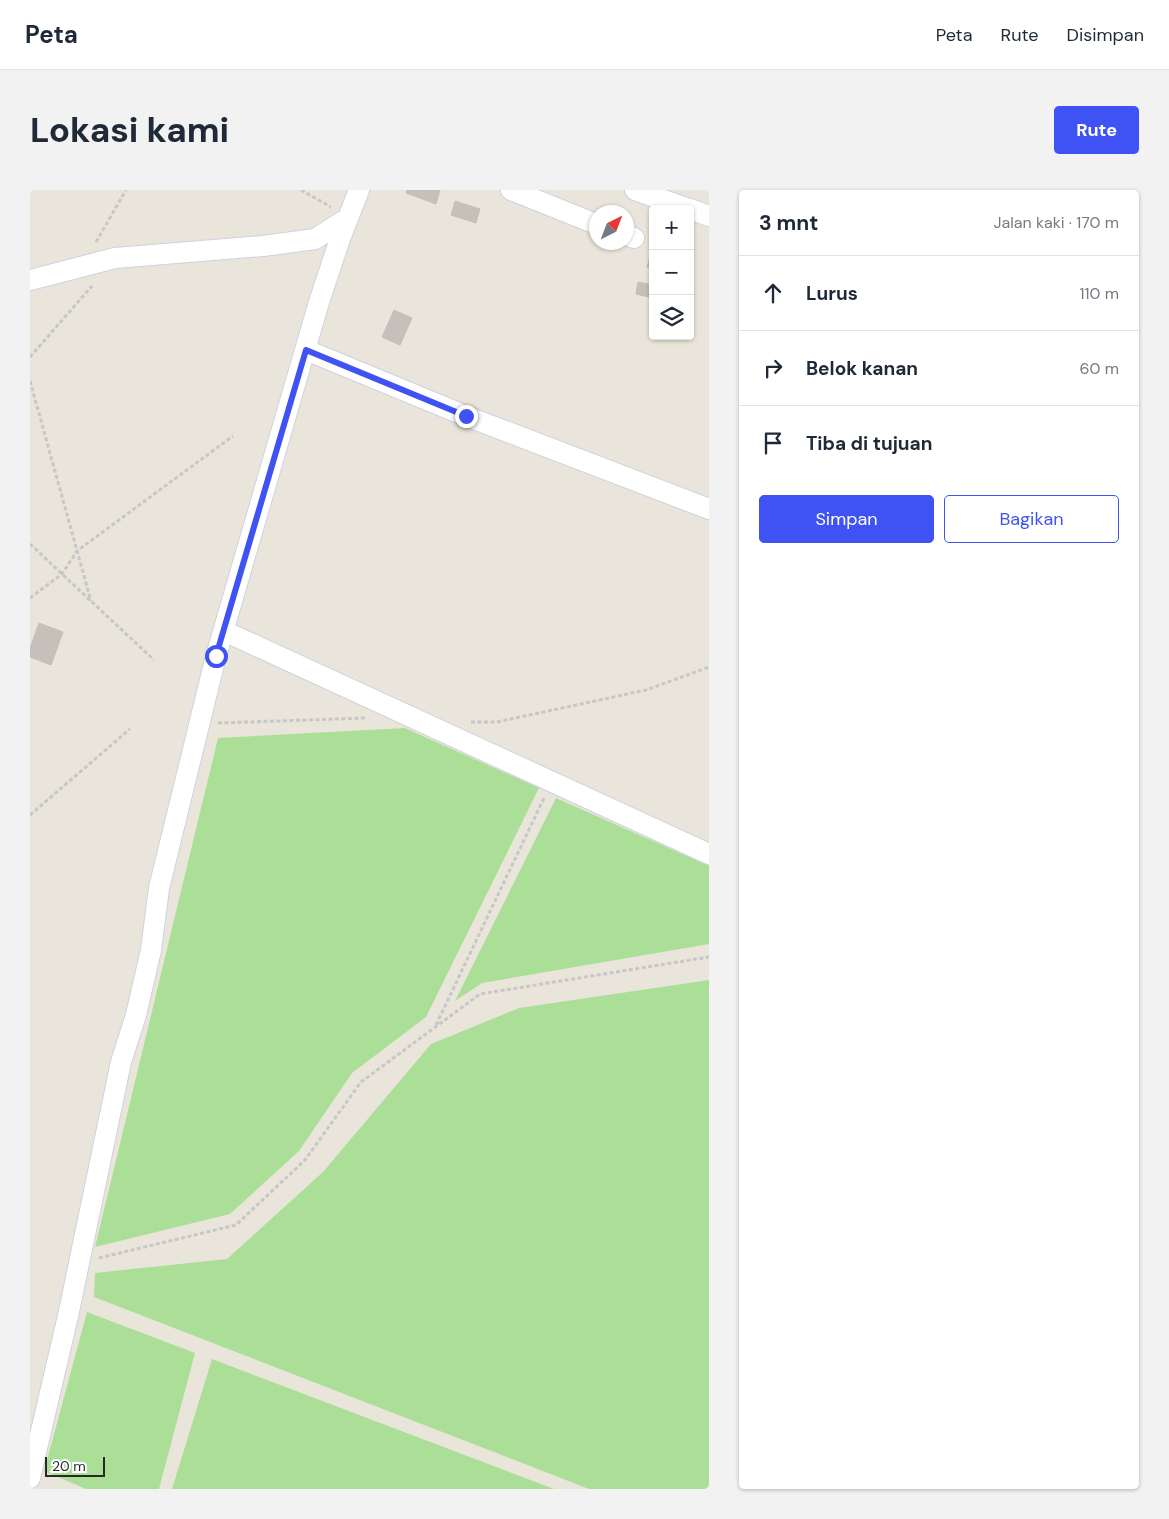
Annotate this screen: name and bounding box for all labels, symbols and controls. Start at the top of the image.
text: Peta [25,19,78,50]
text: Peta [936,23,972,47]
text: Rute [1000,23,1039,47]
text: Disimpan [1067,23,1144,47]
button: Rute [1054,106,1139,154]
text: Lokasi kami [30,107,229,153]
north arrow [589,205,634,250]
map controls [649,205,694,340]
button: + [649,205,694,250]
text: 3 mnt [759,209,818,237]
text: Jalan kaki · 170 m [994,212,1119,233]
button: − [649,250,694,295]
icon: ahead [759,279,787,307]
text: Lurus [806,281,858,306]
text: 110 m [1080,283,1119,304]
button: layers [649,295,694,340]
icon: right [759,354,787,382]
text: Belok kanan [806,356,918,381]
text: 60 m [1079,358,1119,379]
route end [455,405,478,428]
icon: arrive [759,429,787,457]
text: Tiba di tujuan [806,431,932,456]
button: Simpan [759,495,934,543]
button: Bagikan [944,495,1119,543]
route start [205,645,228,668]
scale bar [45,1454,105,1477]
text: 20 m [52,1457,86,1475]

